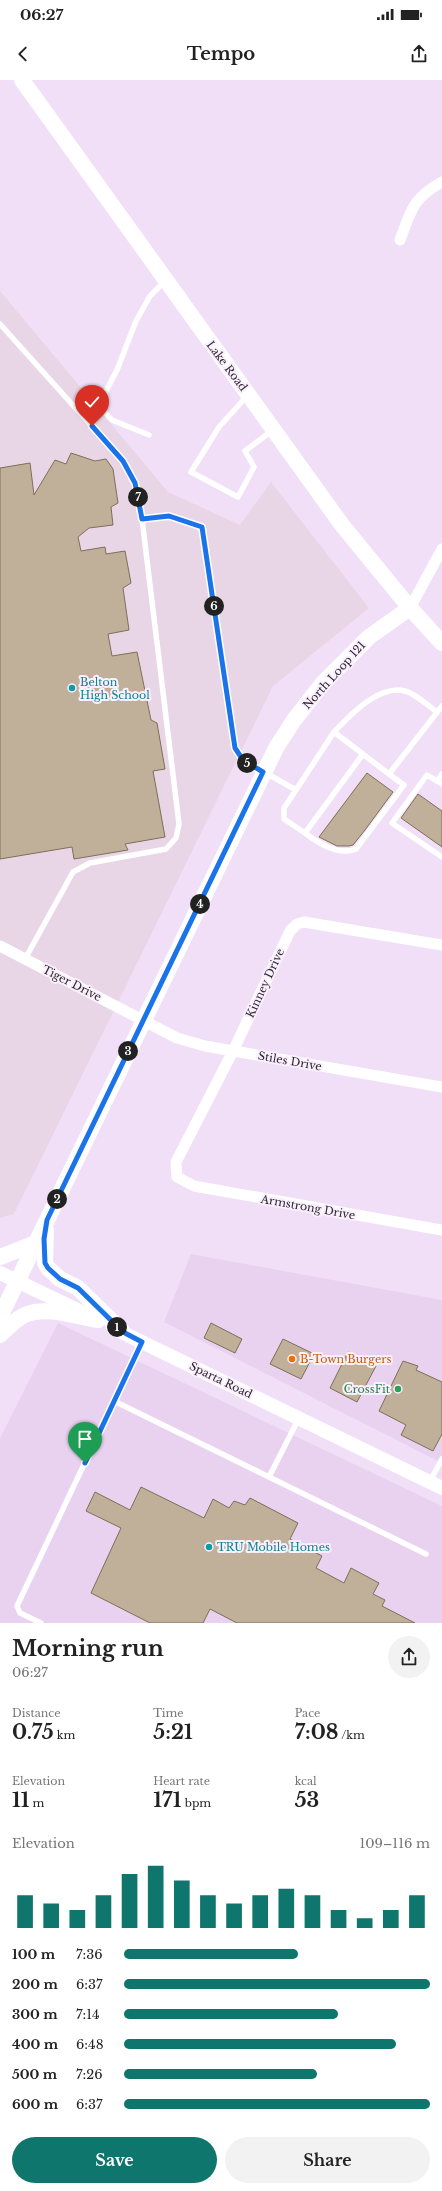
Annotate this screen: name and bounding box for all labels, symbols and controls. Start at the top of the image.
text: 06:27 [20,5,63,24]
icon: back [12,43,34,65]
text: Tempo [187,43,255,65]
icon: share [408,43,430,65]
street label: Lake Road [204,338,251,394]
pin [75,385,109,426]
icon: check [81,391,103,413]
pin: 7 [128,487,148,507]
text: 7 [135,490,141,504]
pin: 6 [204,596,224,616]
text: 6 [210,599,218,613]
street label: North Loop 121 [300,638,368,712]
place label: Belton High School [80,675,150,702]
marker: Belton High School [67,683,77,693]
pin: 5 [237,753,257,773]
text: 5 [244,756,250,770]
pin: 4 [190,894,210,914]
text: 4 [196,897,204,911]
street label: Kinney Drive [243,946,287,1020]
street label: Tiger Drive [40,962,104,1004]
pin: 3 [118,1041,138,1061]
text: 3 [124,1044,132,1058]
street label: Stiles Drive [257,1049,323,1073]
pin: 2 [47,1189,67,1209]
text: 2 [53,1192,61,1206]
street label: Armstrong Drive [259,1192,356,1222]
pin: 1 [107,1317,127,1337]
text: 1 [115,1320,119,1334]
place label: B-Town Burgers [300,1352,391,1366]
marker: B-Town Burgers [287,1354,297,1364]
street label: Sparta Road [187,1359,255,1402]
place label: CrossFit [344,1382,391,1396]
marker: CrossFit [393,1384,403,1394]
pin [68,1422,102,1463]
icon: arrive [74,1428,96,1450]
place label: TRU Mobile Homes [217,1540,330,1554]
marker: TRU Mobile Homes [204,1542,214,1552]
text: Morning run [12,1635,164,1662]
button: share [388,1636,430,1678]
text: 06:27 [12,1664,48,1681]
text: Distance [12,1706,61,1720]
text: Time [153,1706,184,1720]
text: Pace [295,1706,320,1720]
text: 0.75 [12,1720,54,1744]
text: 5:21 [153,1720,193,1744]
text: 7:08 [295,1720,338,1744]
text: km [54,1728,75,1742]
text: /km [338,1728,365,1742]
text: Elevation [12,1774,65,1788]
text: Heart rate [153,1774,210,1788]
text: kcal [295,1774,317,1788]
text: 11 [12,1788,29,1812]
text: 171 [153,1788,182,1812]
text: 53 [295,1788,319,1812]
text: m [29,1796,44,1810]
text: bpm [182,1796,211,1810]
text: Elevation [12,1835,75,1852]
text: 109–116 m [360,1835,430,1852]
text: 100 m [12,1946,55,1963]
text: 7:36 [76,1946,103,1963]
text: 200 m [12,1976,58,1993]
text: 6:37 [76,1976,103,1993]
text: 300 m [12,2006,58,2023]
text: 7:14 [76,2006,100,2023]
text: 400 m [12,2036,58,2053]
text: 6:48 [76,2036,104,2053]
text: 500 m [12,2066,57,2083]
text: 7:26 [76,2066,103,2083]
text: 600 m [12,2096,58,2113]
text: 6:37 [76,2096,103,2113]
button: Save [12,2137,217,2183]
button: Share [225,2137,430,2183]

